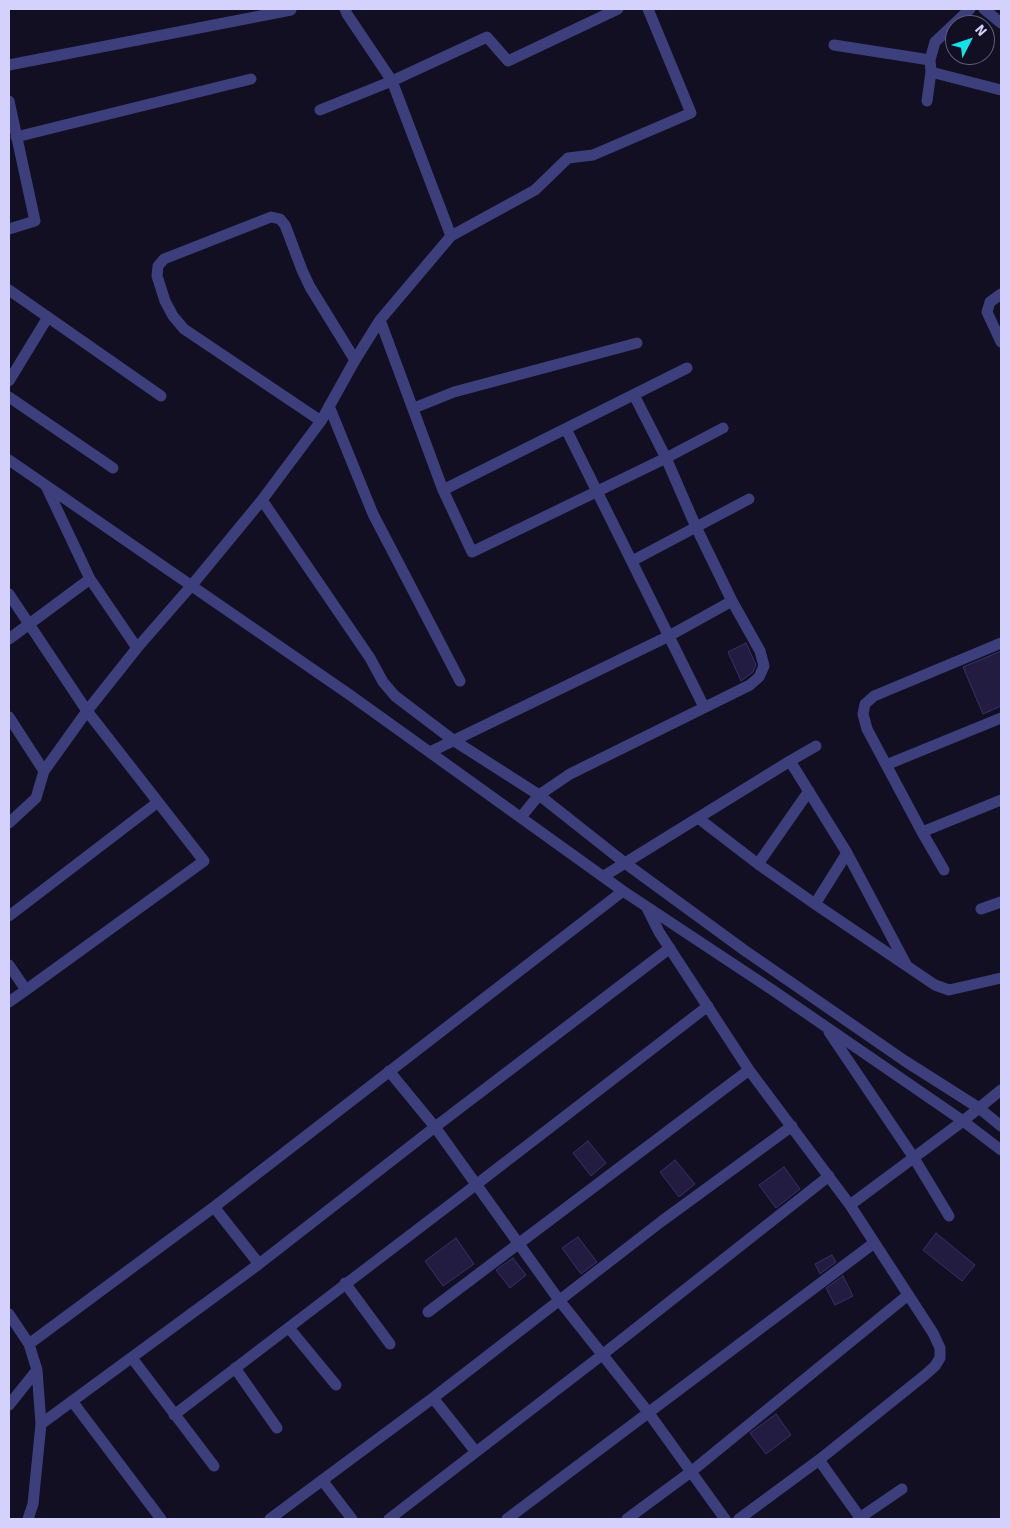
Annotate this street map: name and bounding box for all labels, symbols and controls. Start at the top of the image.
north arrow [945,15,995,65]
text: N [971,21,991,40]

